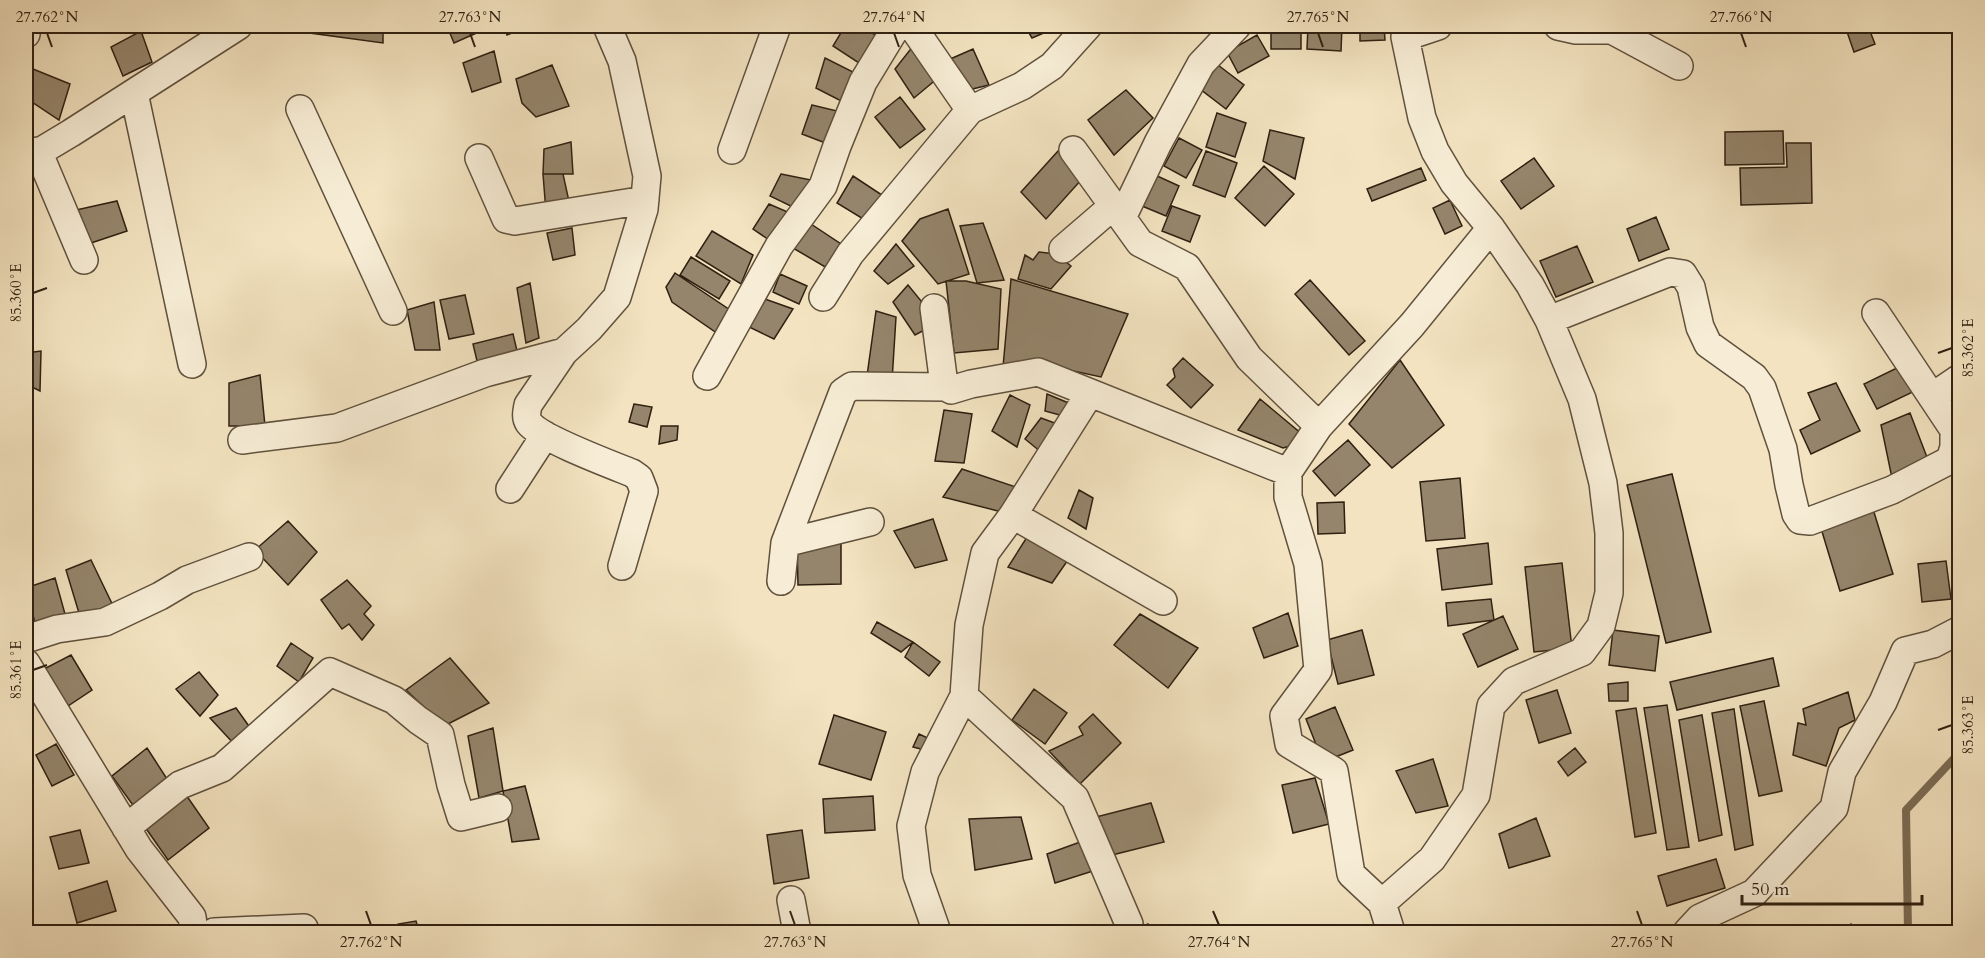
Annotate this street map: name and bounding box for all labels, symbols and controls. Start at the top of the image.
text: 27.762°N [16,7,79,27]
text: 27.763°N [439,7,502,27]
text: 27.764°N [863,7,926,27]
text: 27.765°N [1287,7,1350,27]
text: 27.766°N [1710,7,1773,27]
text: 85.360°E [6,263,26,323]
text: 85.362°E [1958,318,1978,378]
text: 85.361°E [6,640,26,700]
text: 85.363°E [1958,695,1978,755]
scale bar [1742,868,1922,906]
text: 50 m [1751,877,1790,902]
text: 27.762°N [340,932,403,952]
text: 27.763°N [764,932,827,952]
text: 27.764°N [1188,932,1251,952]
text: 27.765°N [1611,932,1674,952]

